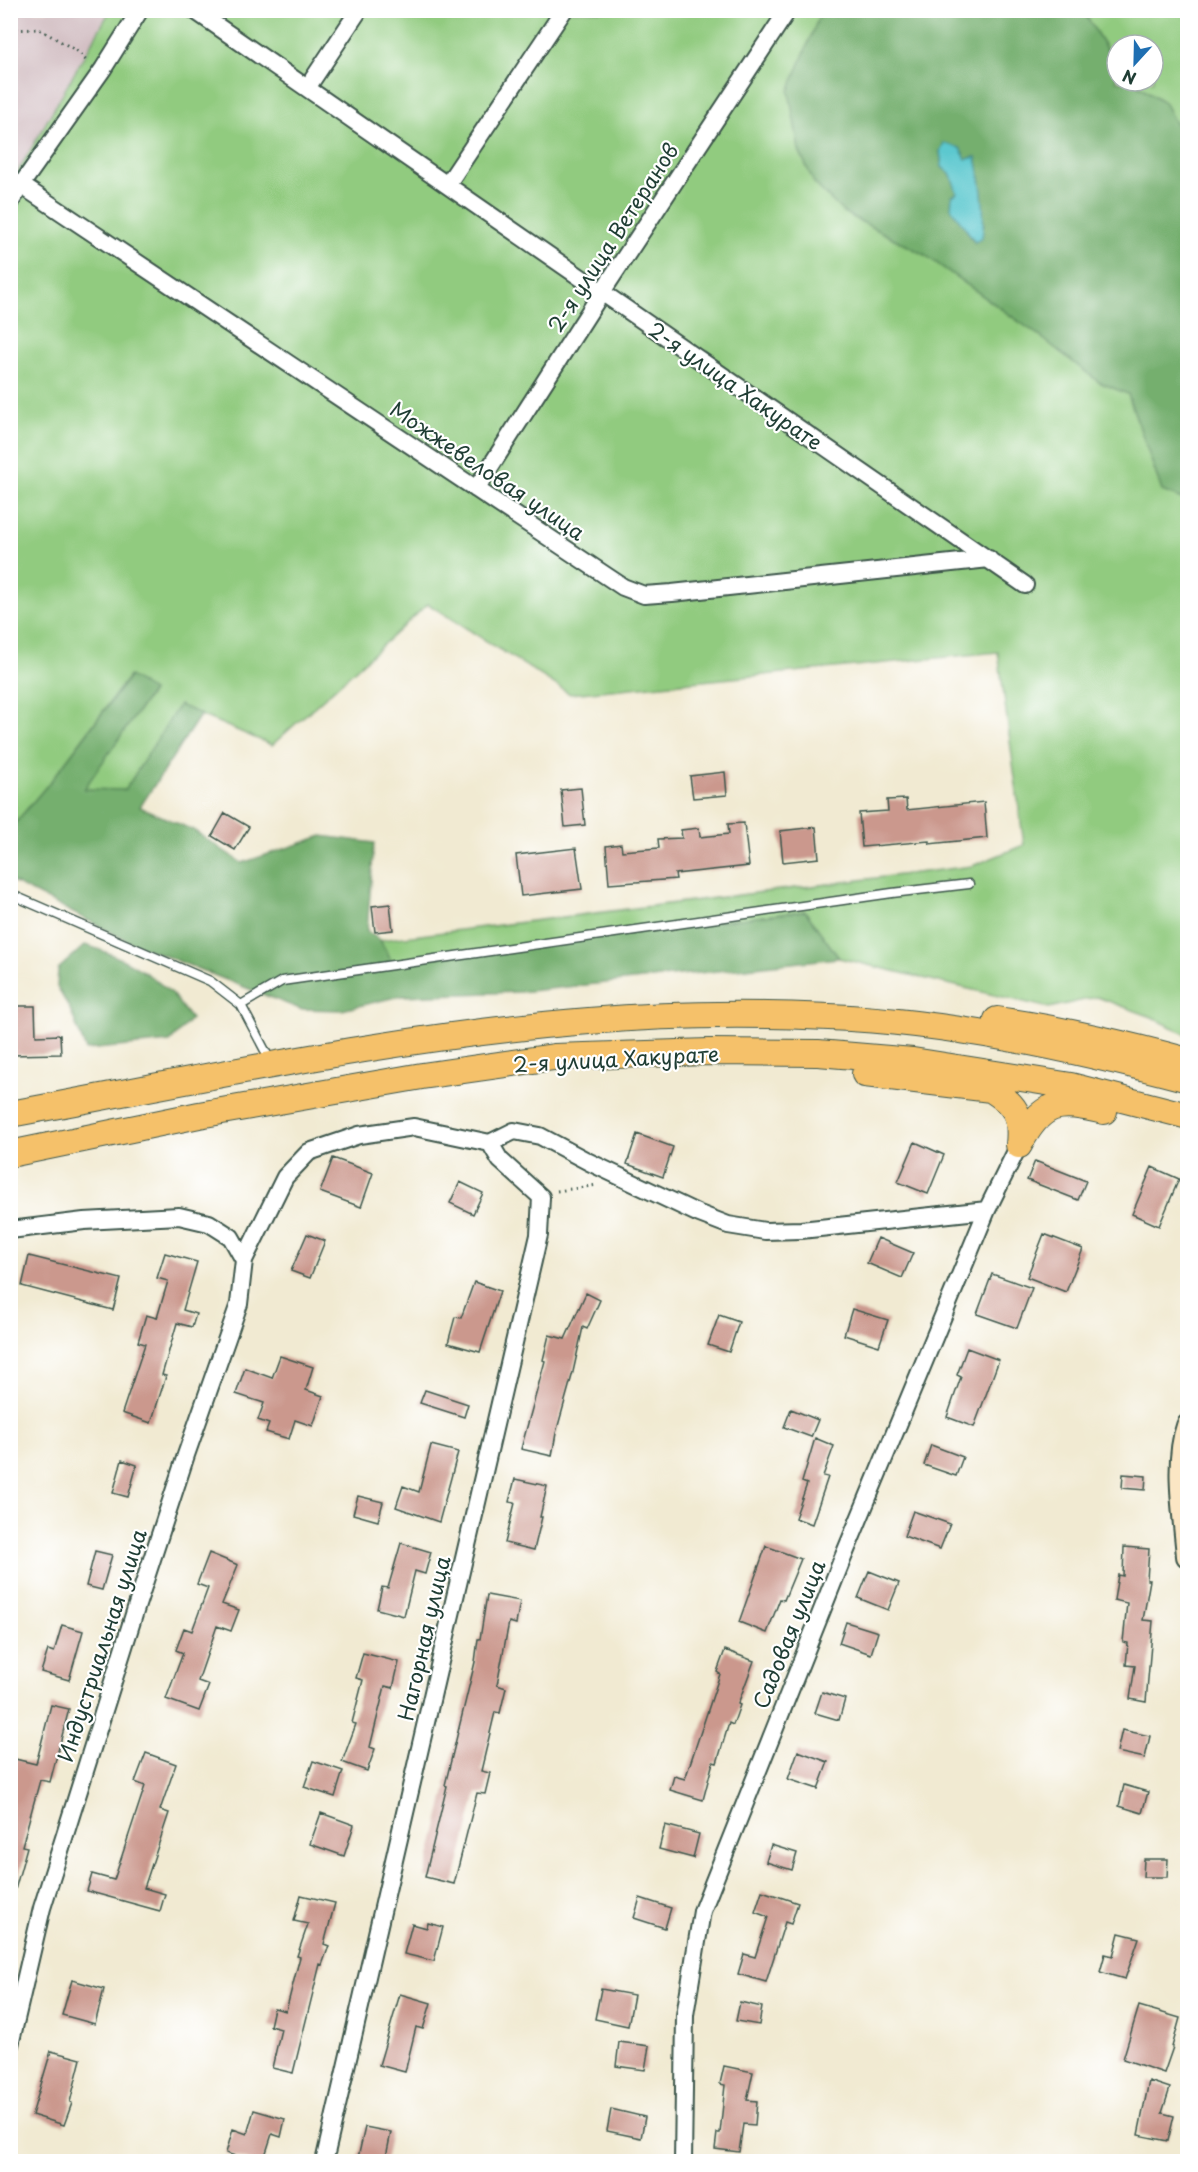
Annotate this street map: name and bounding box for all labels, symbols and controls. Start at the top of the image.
north arrow [1105,33,1165,93]
text: N [1119,64,1139,91]
street label: 2-я улица Ветеранов [539,136,685,338]
street label: 2-я улица Хакурате [642,313,830,457]
street label: Можжевеловая улица [384,393,593,548]
street label: 2-я улица Хакурате [512,1037,720,1079]
street label: Индустриальная улица [48,1524,154,1766]
street label: Нагорная улица [388,1552,458,1724]
street label: Садовая улица [744,1554,833,1713]

